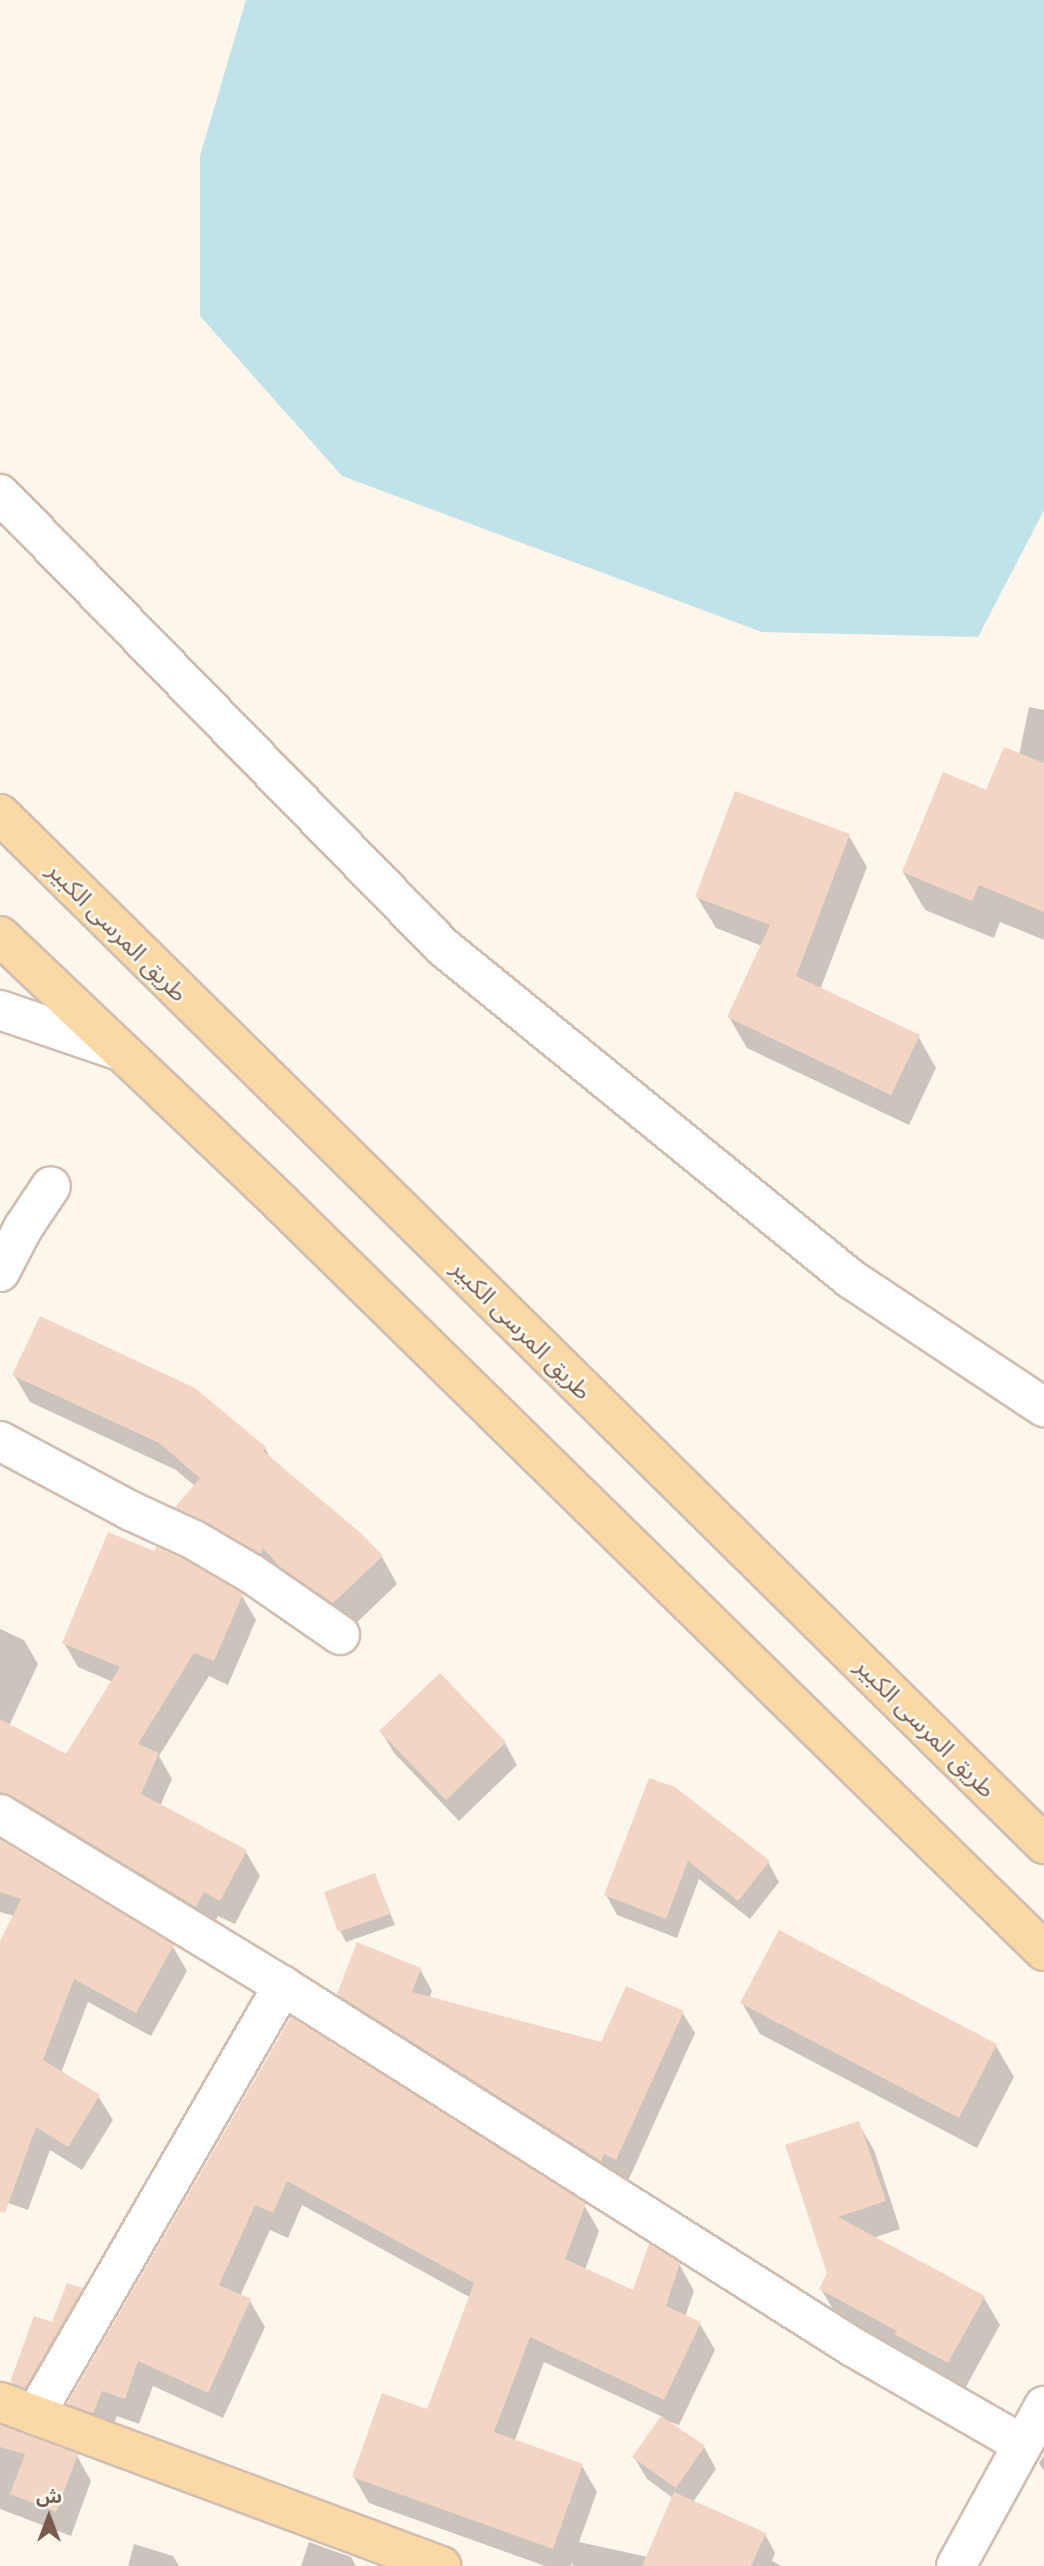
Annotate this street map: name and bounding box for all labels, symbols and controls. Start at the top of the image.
street label: طريق المرسى الكبير [42,855,194,1007]
street label: طريق المرسى الكبير [446,1253,598,1405]
street label: طريق المرسى الكبير [850,1651,1002,1803]
north arrow [14,2482,84,2552]
text: ش [36,2483,62,2509]

